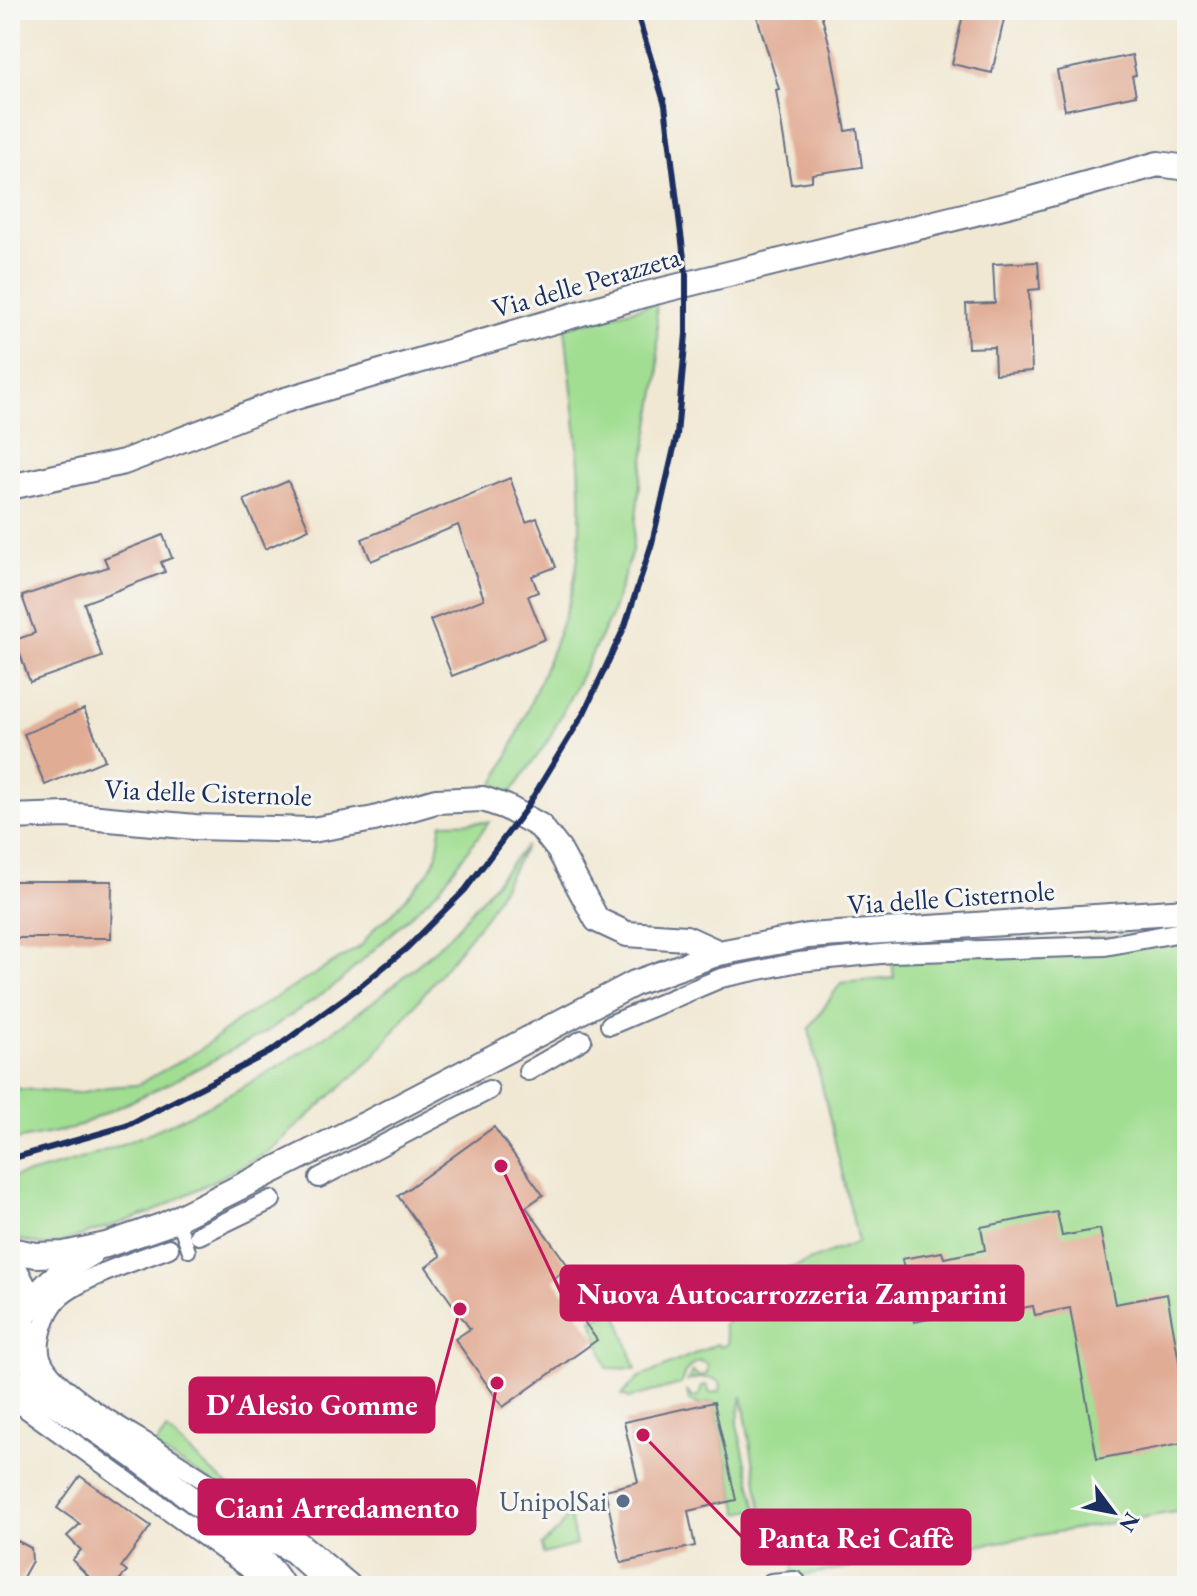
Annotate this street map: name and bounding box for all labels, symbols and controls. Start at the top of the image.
street label: Via delle Perazzeta [488,238,685,326]
street label: Via delle Cisternole [104,770,312,814]
street label: Via delle Cisternole [846,872,1056,922]
callout: Nuova Autocarrozzeria Zamparini [561,1266,1023,1320]
text: Nuova Autocarrozzeria Zamparini [577,1274,1007,1313]
callout: D'Alesio Gomme [190,1378,434,1432]
text: D'Alesio Gomme [206,1385,418,1424]
north arrow [1073,1472,1153,1552]
callout: Ciani Arredamento [199,1480,475,1534]
place label: UnipolSai [499,1483,607,1519]
text: Ciani Arredamento [215,1488,459,1527]
marker: UnipolSai [614,1492,632,1510]
text: N [1112,1507,1147,1538]
callout: Panta Rei Caffè [742,1510,970,1564]
text: Panta Rei Caffè [758,1518,954,1557]

